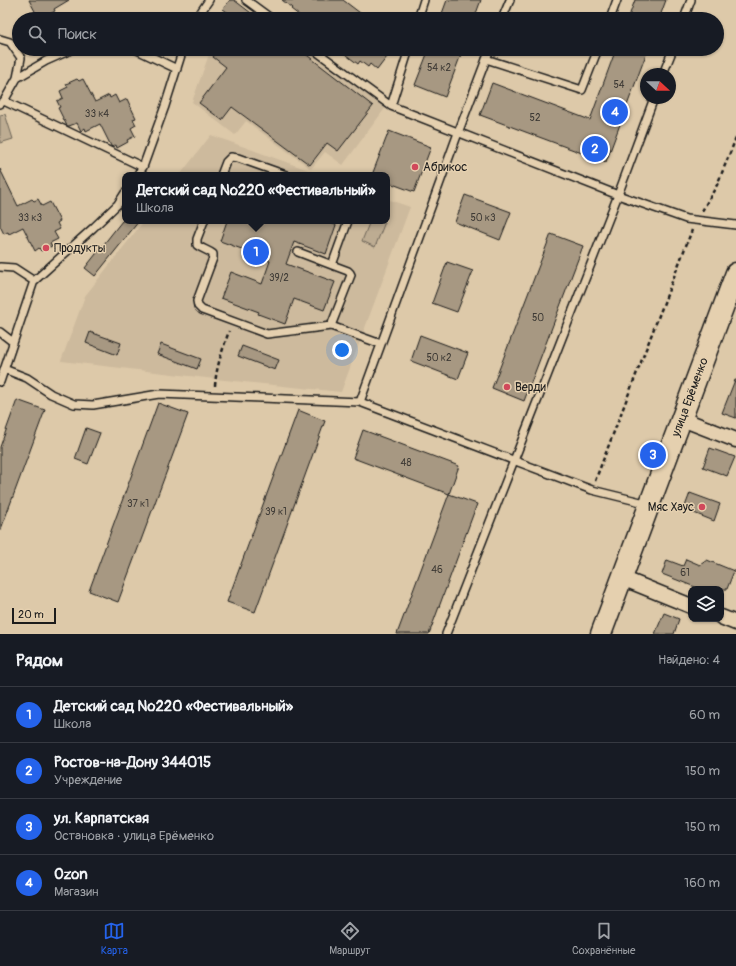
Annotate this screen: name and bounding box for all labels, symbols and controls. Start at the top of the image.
search box [12,12,724,56]
icon: search [26,23,48,45]
text: Поиск [58,25,97,44]
house number: 54 к2 [427,62,451,74]
north arrow [640,68,676,104]
house number: 54 [613,79,625,91]
pin: 4 [602,97,628,127]
house number: 33 к4 [85,108,109,120]
house number: 52 [529,112,541,124]
pin: 2 [582,134,608,164]
place label: Абрикос [423,160,467,175]
marker: Абрикос [410,162,420,172]
popup [122,172,390,224]
text: Детский сад №220 «Фестивальный» [136,181,376,200]
text: Школа [136,200,174,216]
house number: 33 к3 [18,212,42,224]
house number: 50 к3 [470,212,496,224]
pin: 1 [243,237,269,267]
place label: Продукты [54,241,106,256]
marker: Продукты [41,243,51,253]
house number: 39/2 [269,272,289,284]
house number: 50 [532,312,544,324]
your location [332,340,352,360]
house number: 50 к2 [426,352,452,364]
street label: улица Ерёменко [668,355,712,440]
place label: Верди [515,380,547,395]
marker: Верди [502,382,512,392]
pin: 3 [640,440,666,470]
house number: 48 [401,457,411,469]
house number: 37 к1 [127,498,149,510]
place label: Мяс Хаус [648,500,694,515]
marker: Мяс Хаус [697,502,707,512]
house number: 39 к1 [265,506,287,518]
house number: 46 [431,564,443,576]
house number: 61 [680,567,690,579]
map controls [688,586,724,622]
button: layers [688,586,724,622]
scale bar [12,606,56,625]
text: 20 m [18,608,44,621]
text: Рядом [16,650,63,671]
text: Найдено: 4 [658,652,720,668]
text: Детский сад №220 «Фестивальный» [54,697,293,716]
text: 1 [26,707,32,723]
text: 60 m [689,707,720,723]
text: Школа [54,716,91,732]
text: Ростов-на-Дону 344015 [54,753,211,772]
text: 2 [25,763,33,779]
text: 150 m [685,763,720,779]
text: Учреждение [54,772,122,788]
text: ул. Карпатская [54,809,149,828]
text: 3 [25,819,33,835]
text: 150 m [685,819,720,835]
text: Остановка · улица Ерёменко [54,828,214,844]
text: Ozon [54,865,88,884]
text: 4 [25,875,33,891]
text: 160 m [684,875,720,891]
text: Магазин [54,884,98,900]
tab: Карта [101,920,128,957]
tab: Маршрут [329,920,371,957]
tab: Сохранённые [572,920,635,957]

